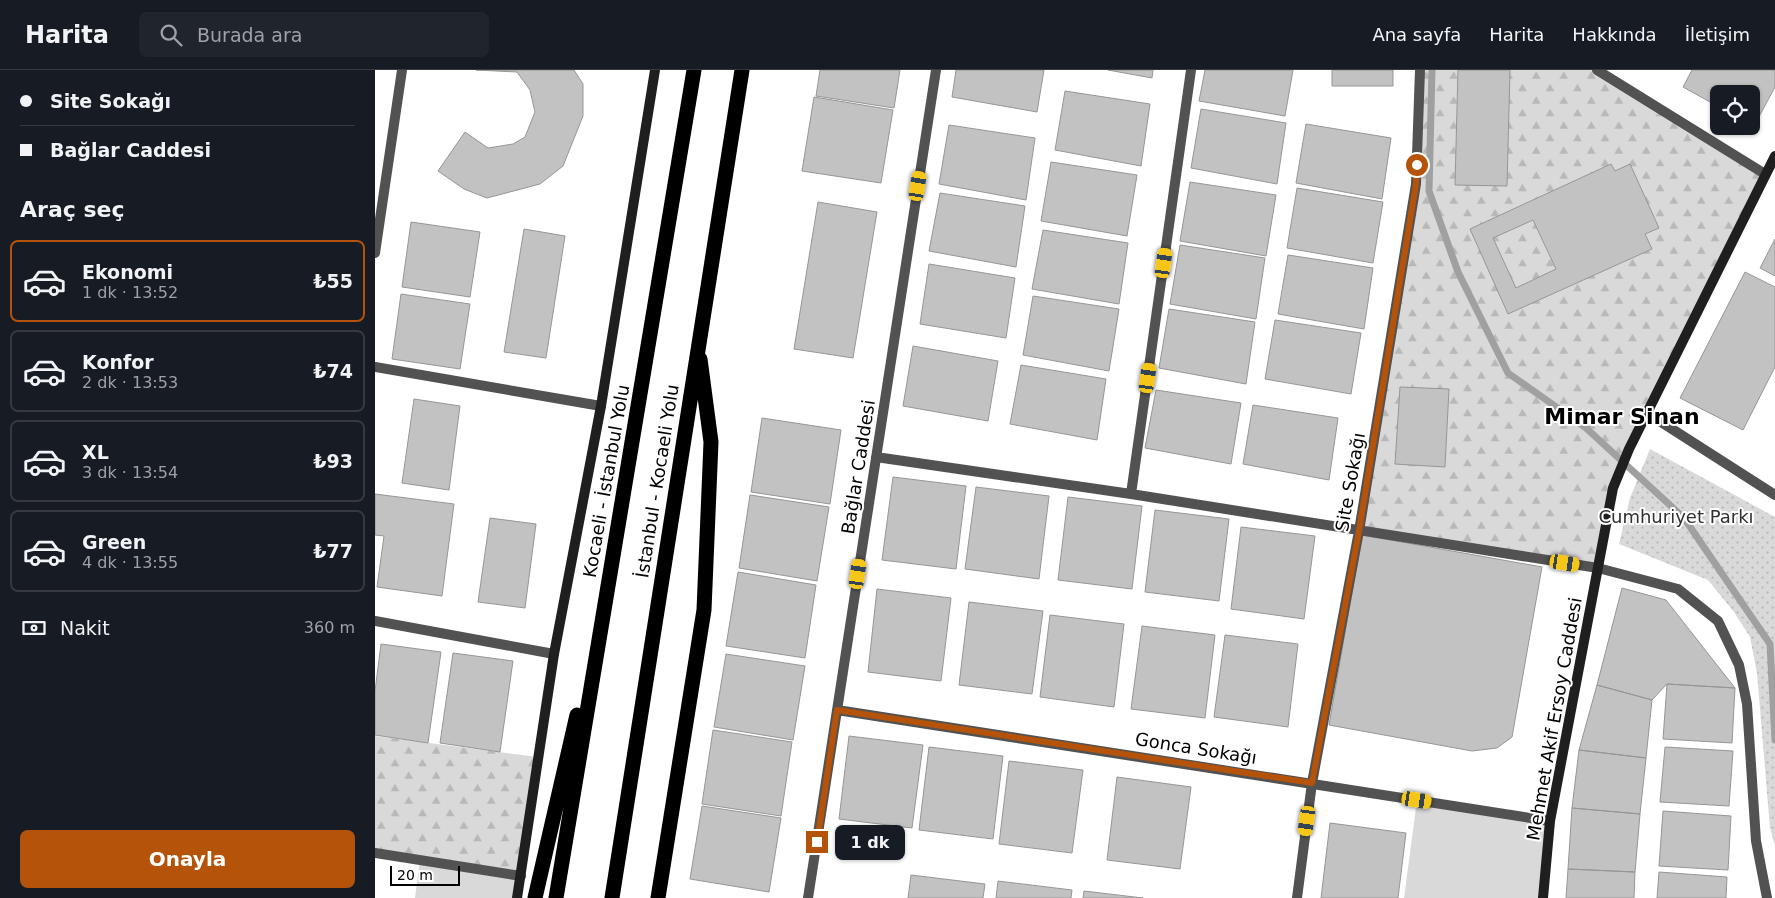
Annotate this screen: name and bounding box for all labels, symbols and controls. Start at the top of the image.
search box [139,12,489,57]
text: Harita [25,21,109,49]
icon: search [157,21,185,49]
text: Burada ara [197,24,302,46]
text: Ana sayfa [1372,24,1461,45]
text: Harita [1489,24,1544,45]
text: Hakkında [1572,24,1657,45]
text: İletişim [1685,24,1750,45]
map controls [1710,85,1760,135]
button: locate [1710,85,1760,135]
text: Site Sokağı [50,90,171,112]
text: Bağlar Caddesi [50,139,211,161]
route start [1406,154,1428,176]
car [908,170,927,202]
text: Araç seç [20,197,124,222]
car [1154,247,1173,279]
icon: car [22,259,67,304]
text: Ekonomi [82,261,173,283]
text: ₺55 [313,270,353,292]
text: 1 dk · 13:52 [82,283,178,302]
icon: car [22,349,67,394]
text: Konfor [82,351,154,373]
text: ₺74 [313,360,353,382]
car [1138,362,1157,394]
text: 2 dk · 13:53 [82,373,178,392]
street label: Kocaeli - İstanbul Yolu [579,383,633,579]
street label: İstanbul - Kocaeli Yolu [631,383,683,579]
street label: Bağlar Caddesi [837,398,879,536]
district label: Mimar Sinan [1544,404,1700,429]
street label: Site Sokağı [1331,431,1369,533]
icon: car [22,439,67,484]
text: XL [82,441,109,463]
text: ₺93 [313,450,353,472]
text: 3 dk · 13:54 [82,463,178,482]
park label: Cumhuriyet Parkı [1598,506,1754,527]
icon: car [22,529,67,574]
text: Green [82,531,146,553]
text: ₺77 [313,540,353,562]
text: 4 dk · 13:55 [82,553,178,572]
car [1549,553,1580,573]
car [848,558,867,590]
street label: Mehmet Akif Ersoy Caddesi [1522,596,1586,842]
icon: cash [20,614,48,642]
text: Nakit [60,617,110,639]
text: 360 m [304,618,355,637]
street label: Gonca Sokağı [1134,728,1258,768]
car [1401,790,1432,810]
car [1297,805,1316,837]
callout: 1 dk [835,824,905,860]
button: Onayla [20,830,355,888]
route end [806,831,828,853]
text: 1 dk [851,833,889,852]
scale bar [390,863,460,886]
text: 20 m [397,867,433,883]

